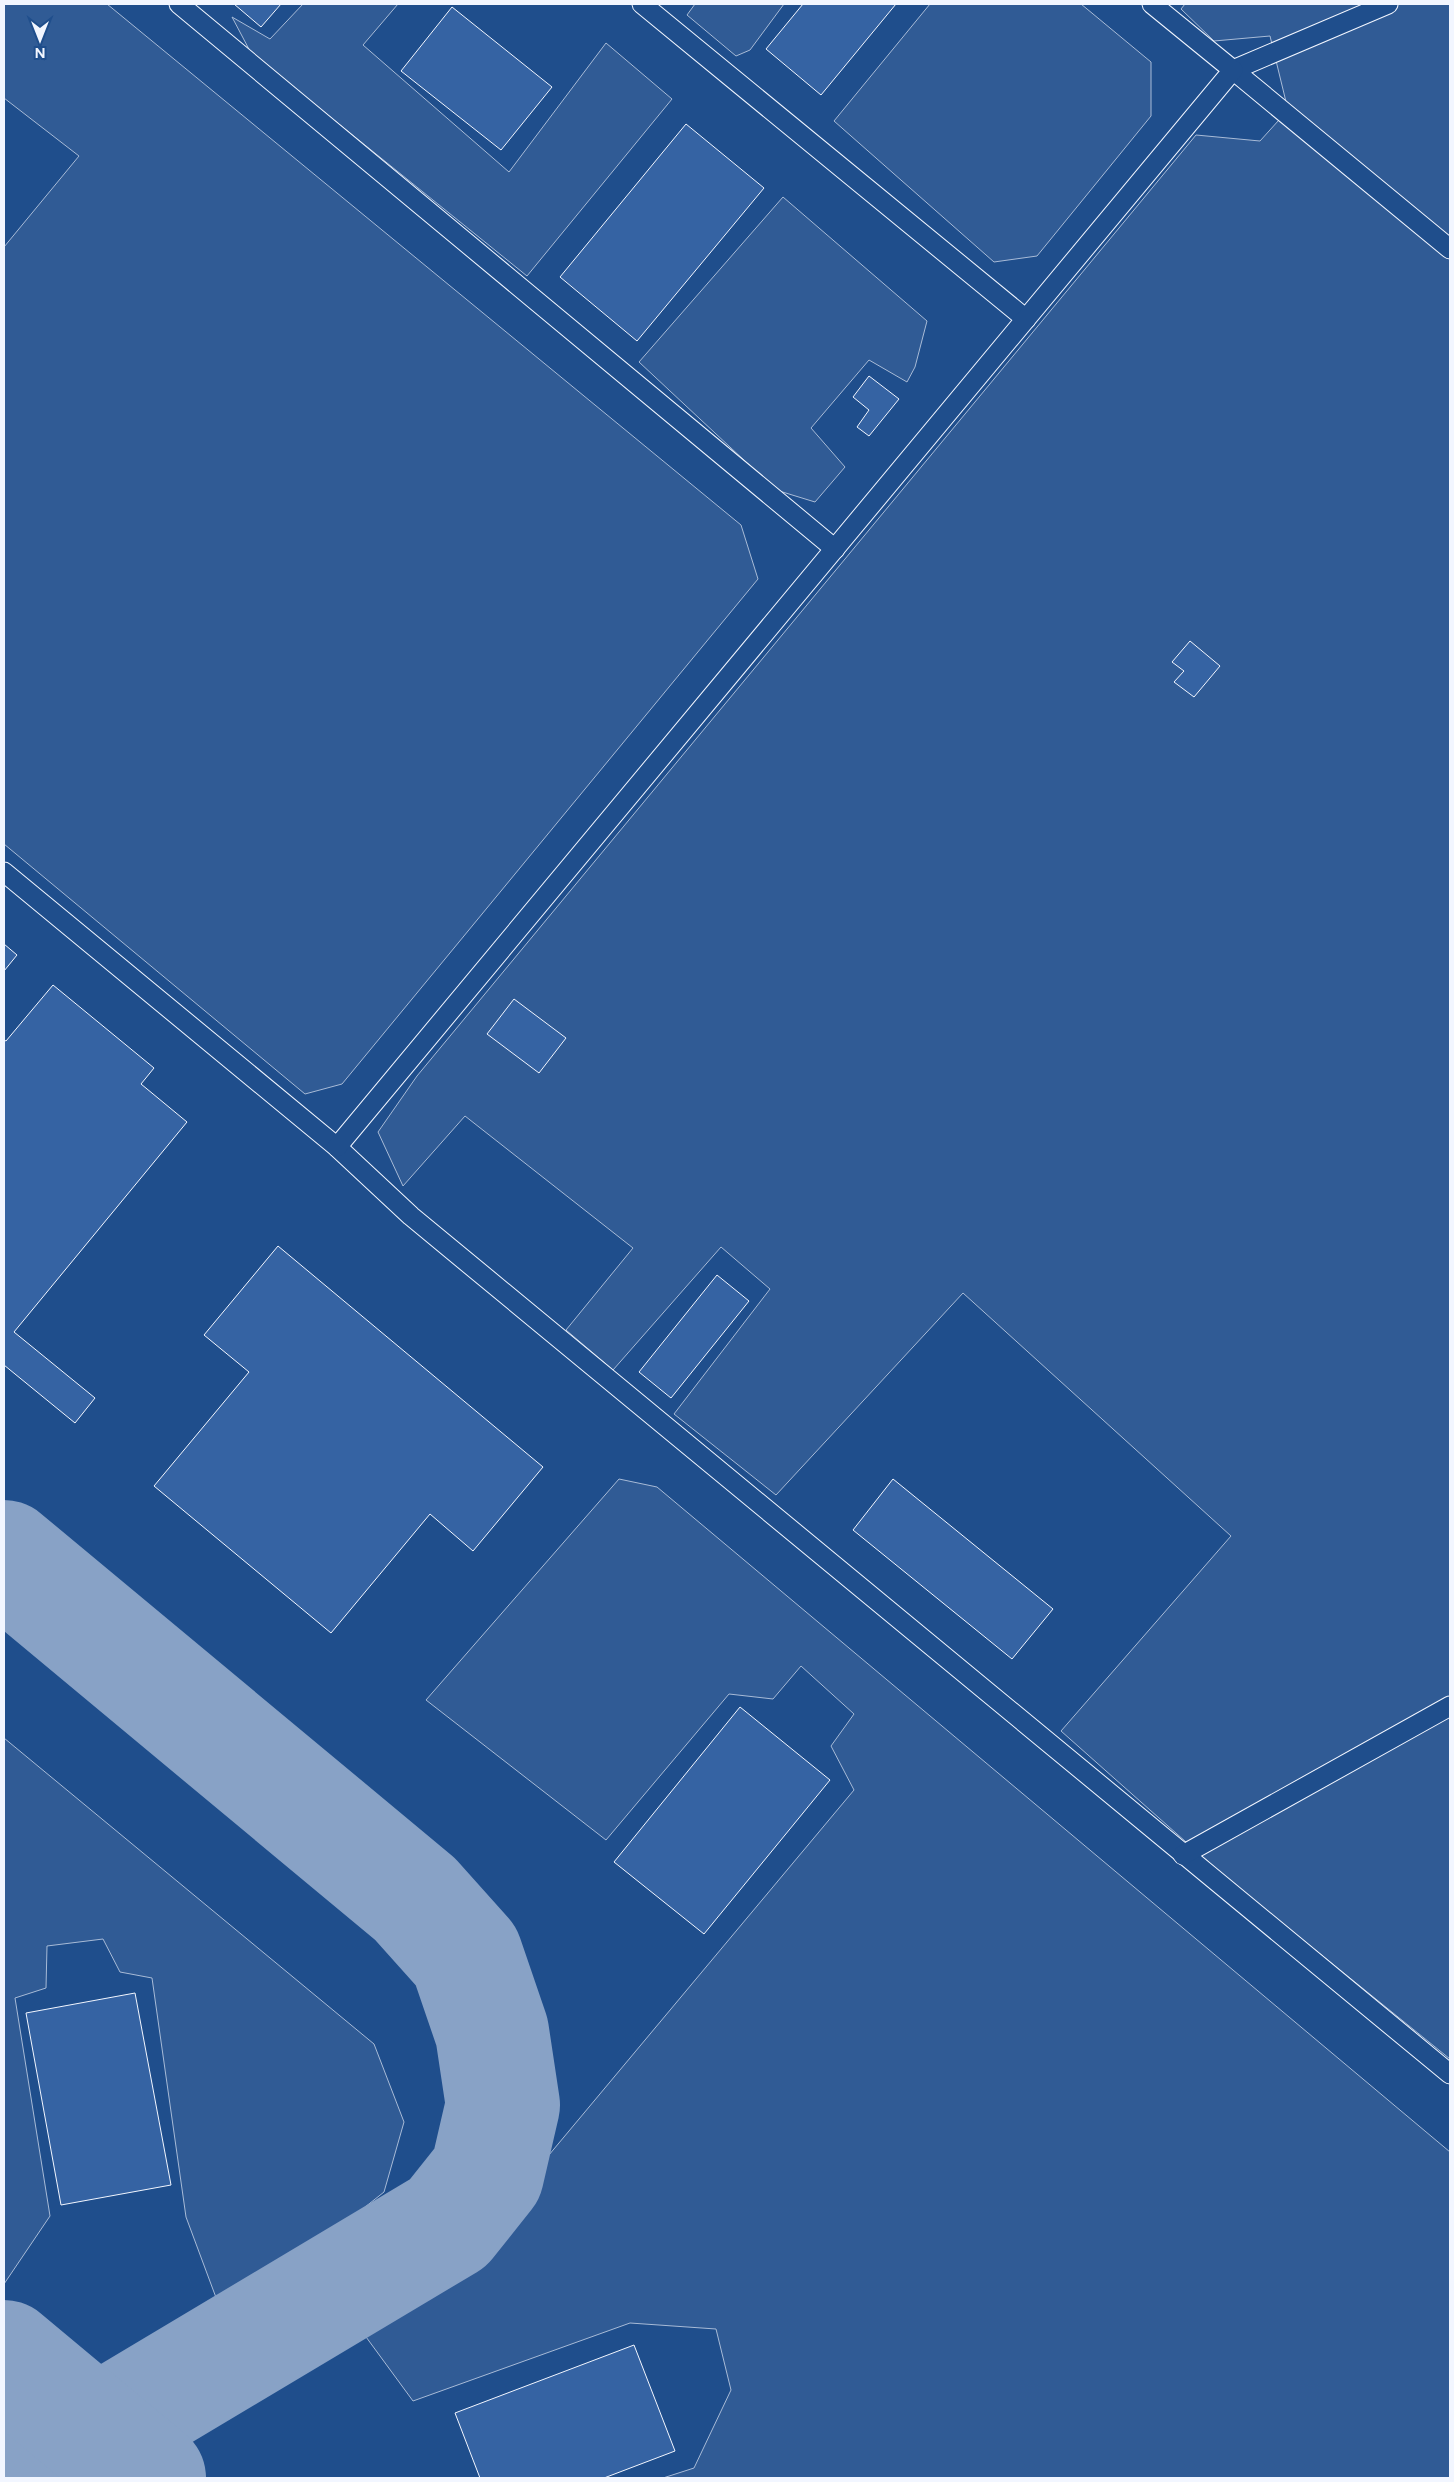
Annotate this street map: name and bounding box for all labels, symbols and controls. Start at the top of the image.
north arrow [15,15,65,65]
text: N [35,44,45,61]

